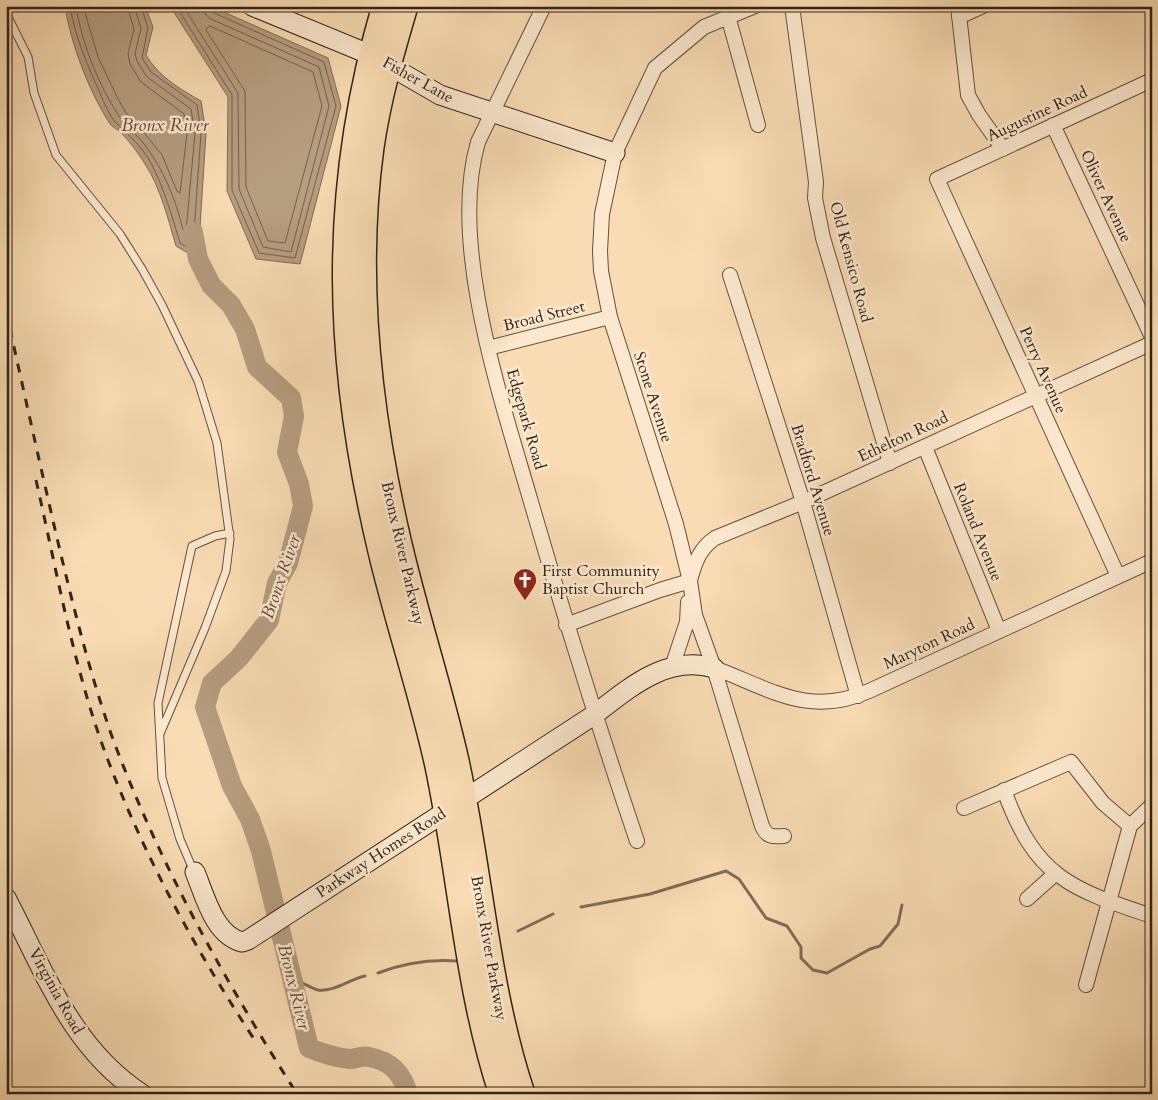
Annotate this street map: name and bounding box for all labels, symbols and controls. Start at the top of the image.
street label: Fisher Lane [379,51,457,109]
street label: Augustine Road [983,81,1091,147]
water label: Bronx River [121,113,210,138]
street label: Oliver Avenue [1075,146,1137,246]
street label: Old Kensico Road [824,199,878,325]
street label: Broad Street [501,295,587,337]
street label: Perry Avenue [1014,323,1072,417]
street label: Stone Avenue [628,349,678,445]
street label: Edgepark Road [501,366,551,472]
street label: Ethelton Road [854,406,952,468]
street label: Bradford Avenue [785,421,841,539]
street label: Bronx River Parkway [376,479,430,627]
street label: Roland Avenue [948,479,1008,585]
water label: Bronx River [255,531,307,622]
place label: First Community Baptist Church [542,560,661,600]
church icon: First Community Baptist Church [512,567,538,601]
street label: Maryton Road [880,613,979,675]
street label: Parkway Homes Road [312,802,451,903]
street label: Bronx River Parkway [465,874,513,1023]
water label: Bronx River [271,942,317,1033]
street label: Virginia Road [23,944,89,1039]

